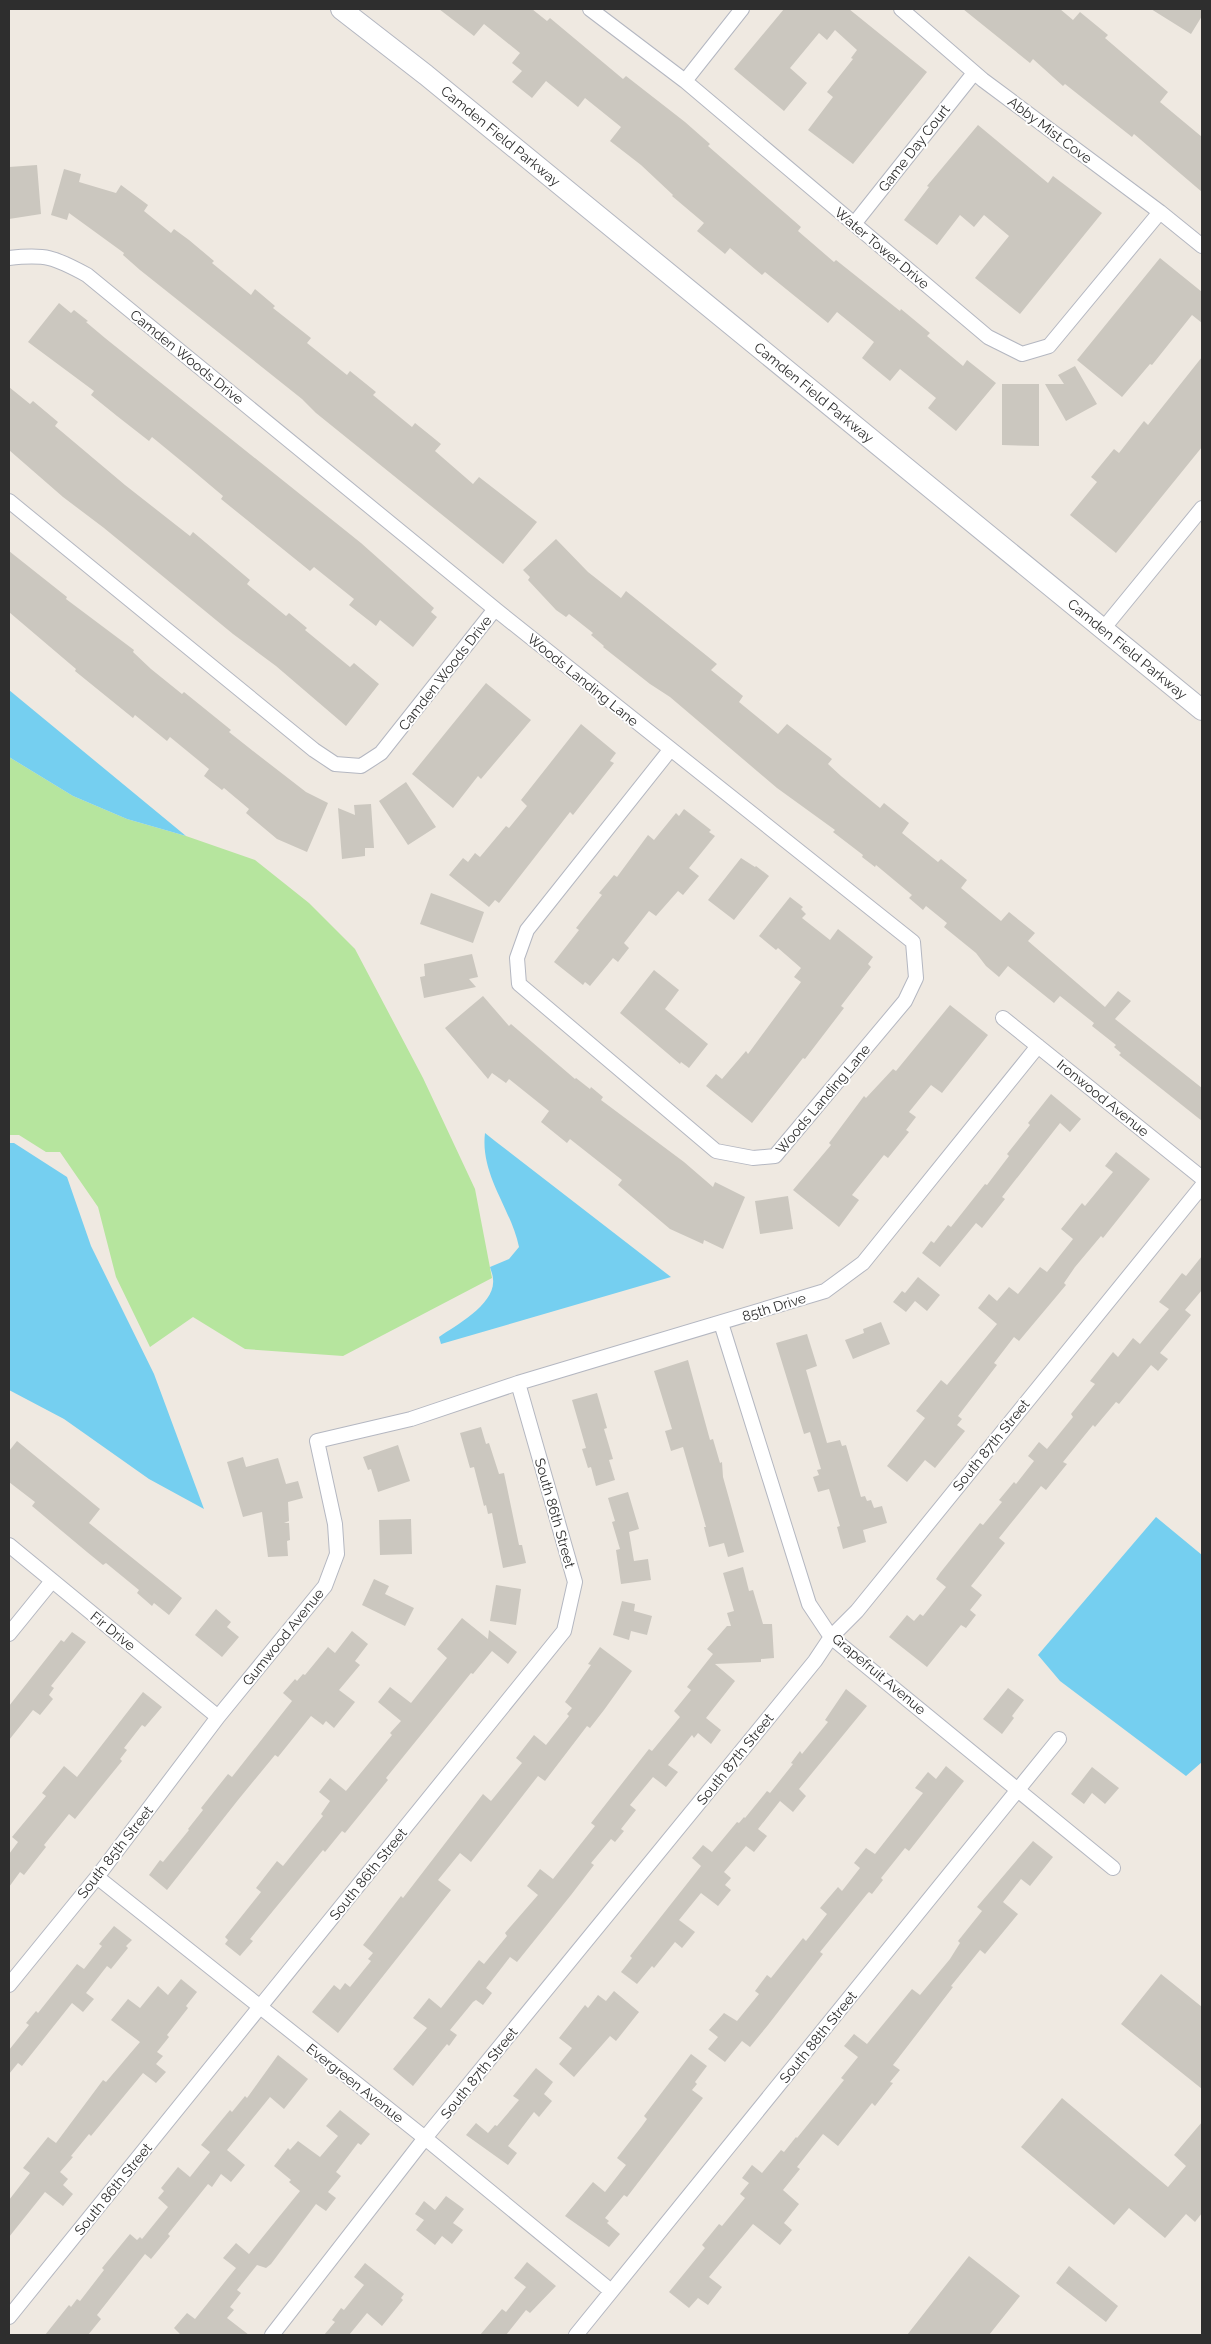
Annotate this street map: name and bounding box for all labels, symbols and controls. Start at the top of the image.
street label: Camden Field Parkway [438,83,564,190]
street label: Abby Mist Cove [1005,93,1095,167]
street label: Game Day Court [875,101,953,195]
street label: Water Tower Drive [832,204,932,292]
street label: Camden Woods Drive [127,306,247,408]
street label: Camden Field Parkway [751,339,877,446]
street label: Camden Field Parkway [1065,596,1191,703]
street label: Camden Woods Drive [395,612,495,734]
street label: Woods Landing Lane [524,630,642,730]
street label: Woods Landing Lane [773,1041,873,1157]
street label: Ironwood Avenue [1054,1056,1152,1140]
street label: 85th Drive [740,1290,808,1324]
street label: South 87th Street [949,1396,1033,1494]
street label: South 86th Street [532,1456,578,1570]
street label: Gumwood Avenue [239,1585,327,1689]
street label: Fir Drive [87,1608,139,1654]
street label: Grapefruit Avenue [829,1630,929,1718]
street label: South 87th Street [693,1710,777,1808]
street label: South 85th Street [74,1802,156,1901]
street label: South 86th Street [326,1825,410,1923]
street label: South 88th Street [776,1988,860,2086]
street label: South 87th Street [437,2024,521,2122]
street label: Evergreen Avenue [303,2040,407,2126]
street label: South 86th Street [71,2140,155,2238]

